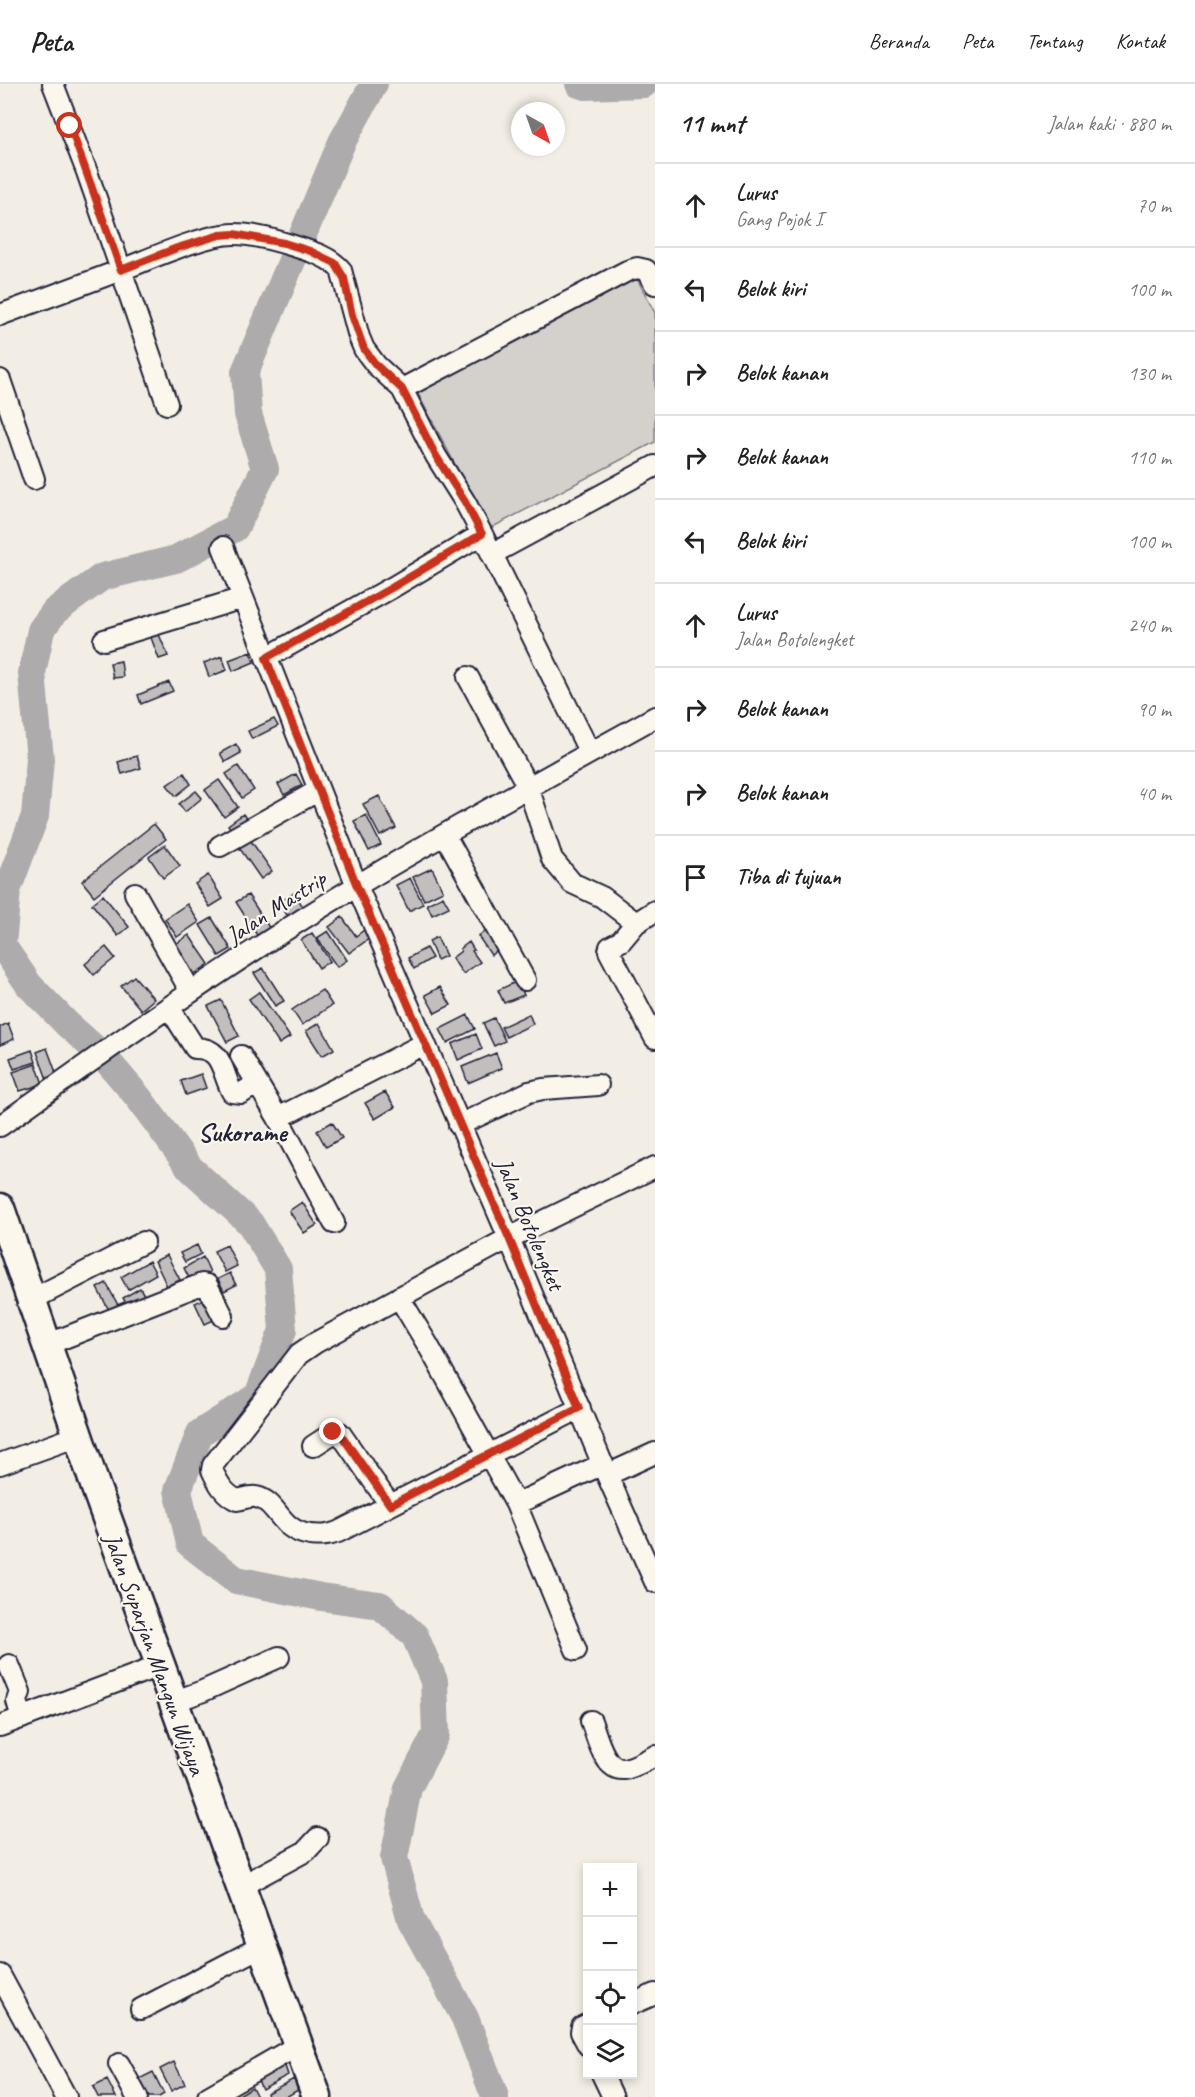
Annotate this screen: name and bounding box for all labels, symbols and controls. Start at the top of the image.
text: Peta [30,24,73,59]
text: Beranda [869,28,929,54]
text: Peta [962,28,993,54]
text: Tentang [1026,28,1083,54]
text: Kontak [1116,28,1165,54]
north arrow [511,102,565,156]
text: 11 mnt [679,107,744,140]
text: Jalan kaki · 880 m [1048,111,1171,136]
route start [56,112,82,138]
text: Lurus [736,179,776,207]
icon: ahead [679,189,712,222]
text: 70 m [1137,193,1171,218]
text: Gang Pojok I [736,207,823,232]
icon: left [679,273,712,306]
text: Belok kiri [736,275,805,303]
text: 100 m [1128,277,1171,302]
icon: right [679,357,712,390]
text: Belok kanan [736,359,828,387]
text: 130 m [1128,361,1171,386]
icon: right [679,441,712,474]
text: Belok kanan [736,443,828,471]
text: 110 m [1128,445,1171,470]
icon: left [679,525,712,558]
text: Belok kiri [736,527,805,555]
text: 100 m [1128,529,1171,554]
text: Lurus [736,599,776,627]
icon: ahead [679,609,712,642]
text: 240 m [1128,613,1171,638]
text: Jalan Botolengket [736,627,853,652]
icon: right [679,693,712,726]
text: Belok kanan [736,695,828,723]
text: 90 m [1137,697,1171,722]
icon: right [679,777,712,810]
text: Belok kanan [736,779,828,807]
text: 40 m [1137,781,1171,806]
icon: arrive [679,861,712,894]
street label: Jalan Mastrip [219,863,333,951]
text: Tiba di tujuan [736,863,841,891]
district label: Sukorame [198,1115,289,1149]
street label: Jalan Botolengket [488,1152,572,1297]
route end [319,1418,345,1444]
street label: Jalan Suparjan Mangun Wijaya [97,1528,213,1780]
map controls [583,1863,637,2079]
button: + [583,1863,637,1917]
button: − [583,1917,637,1971]
button: locate [583,1971,637,2025]
button: layers [583,2025,637,2079]

